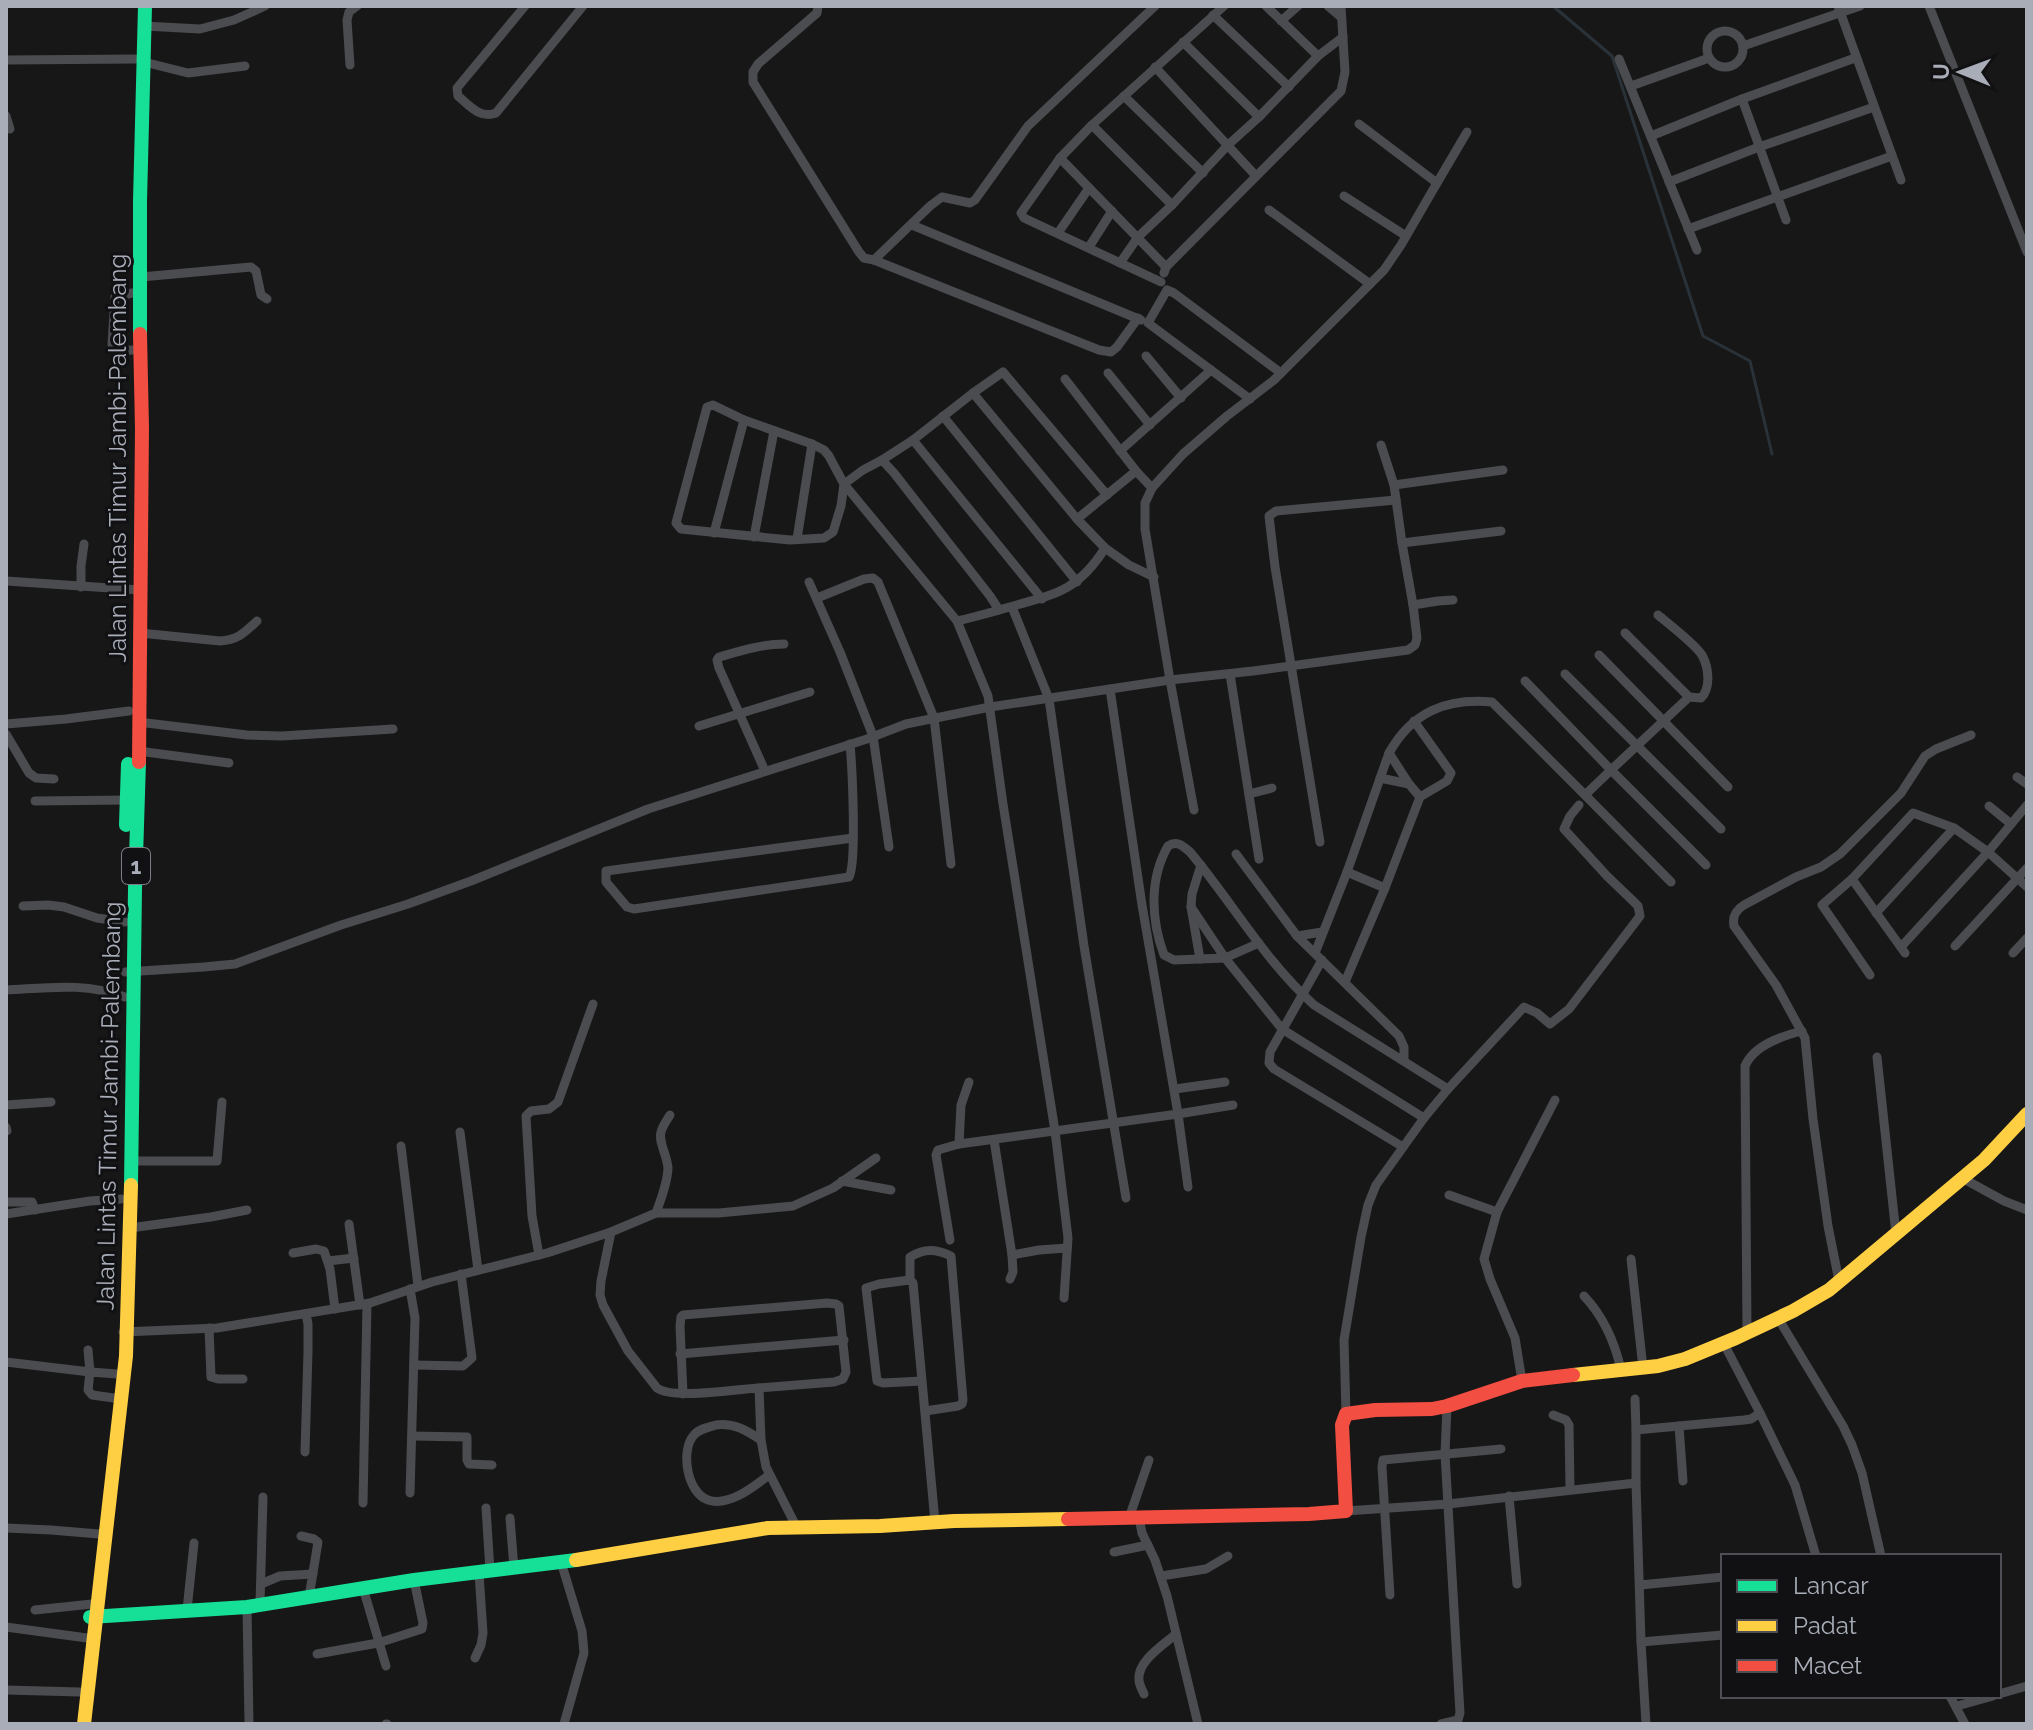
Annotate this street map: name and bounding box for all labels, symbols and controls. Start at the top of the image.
north arrow [1921,32,2001,112]
text: U [1928,63,1954,80]
street label: Jalan Lintas Timur Jambi-Palembang [103,254,132,662]
road number: 1 [122,848,150,884]
street label: Jalan Lintas Timur Jambi-Palembang [90,901,127,1311]
legend [1721,1554,2001,1698]
text: Lancar [1793,1571,1869,1600]
text: Padat [1793,1611,1857,1640]
text: Macet [1793,1651,1862,1680]

